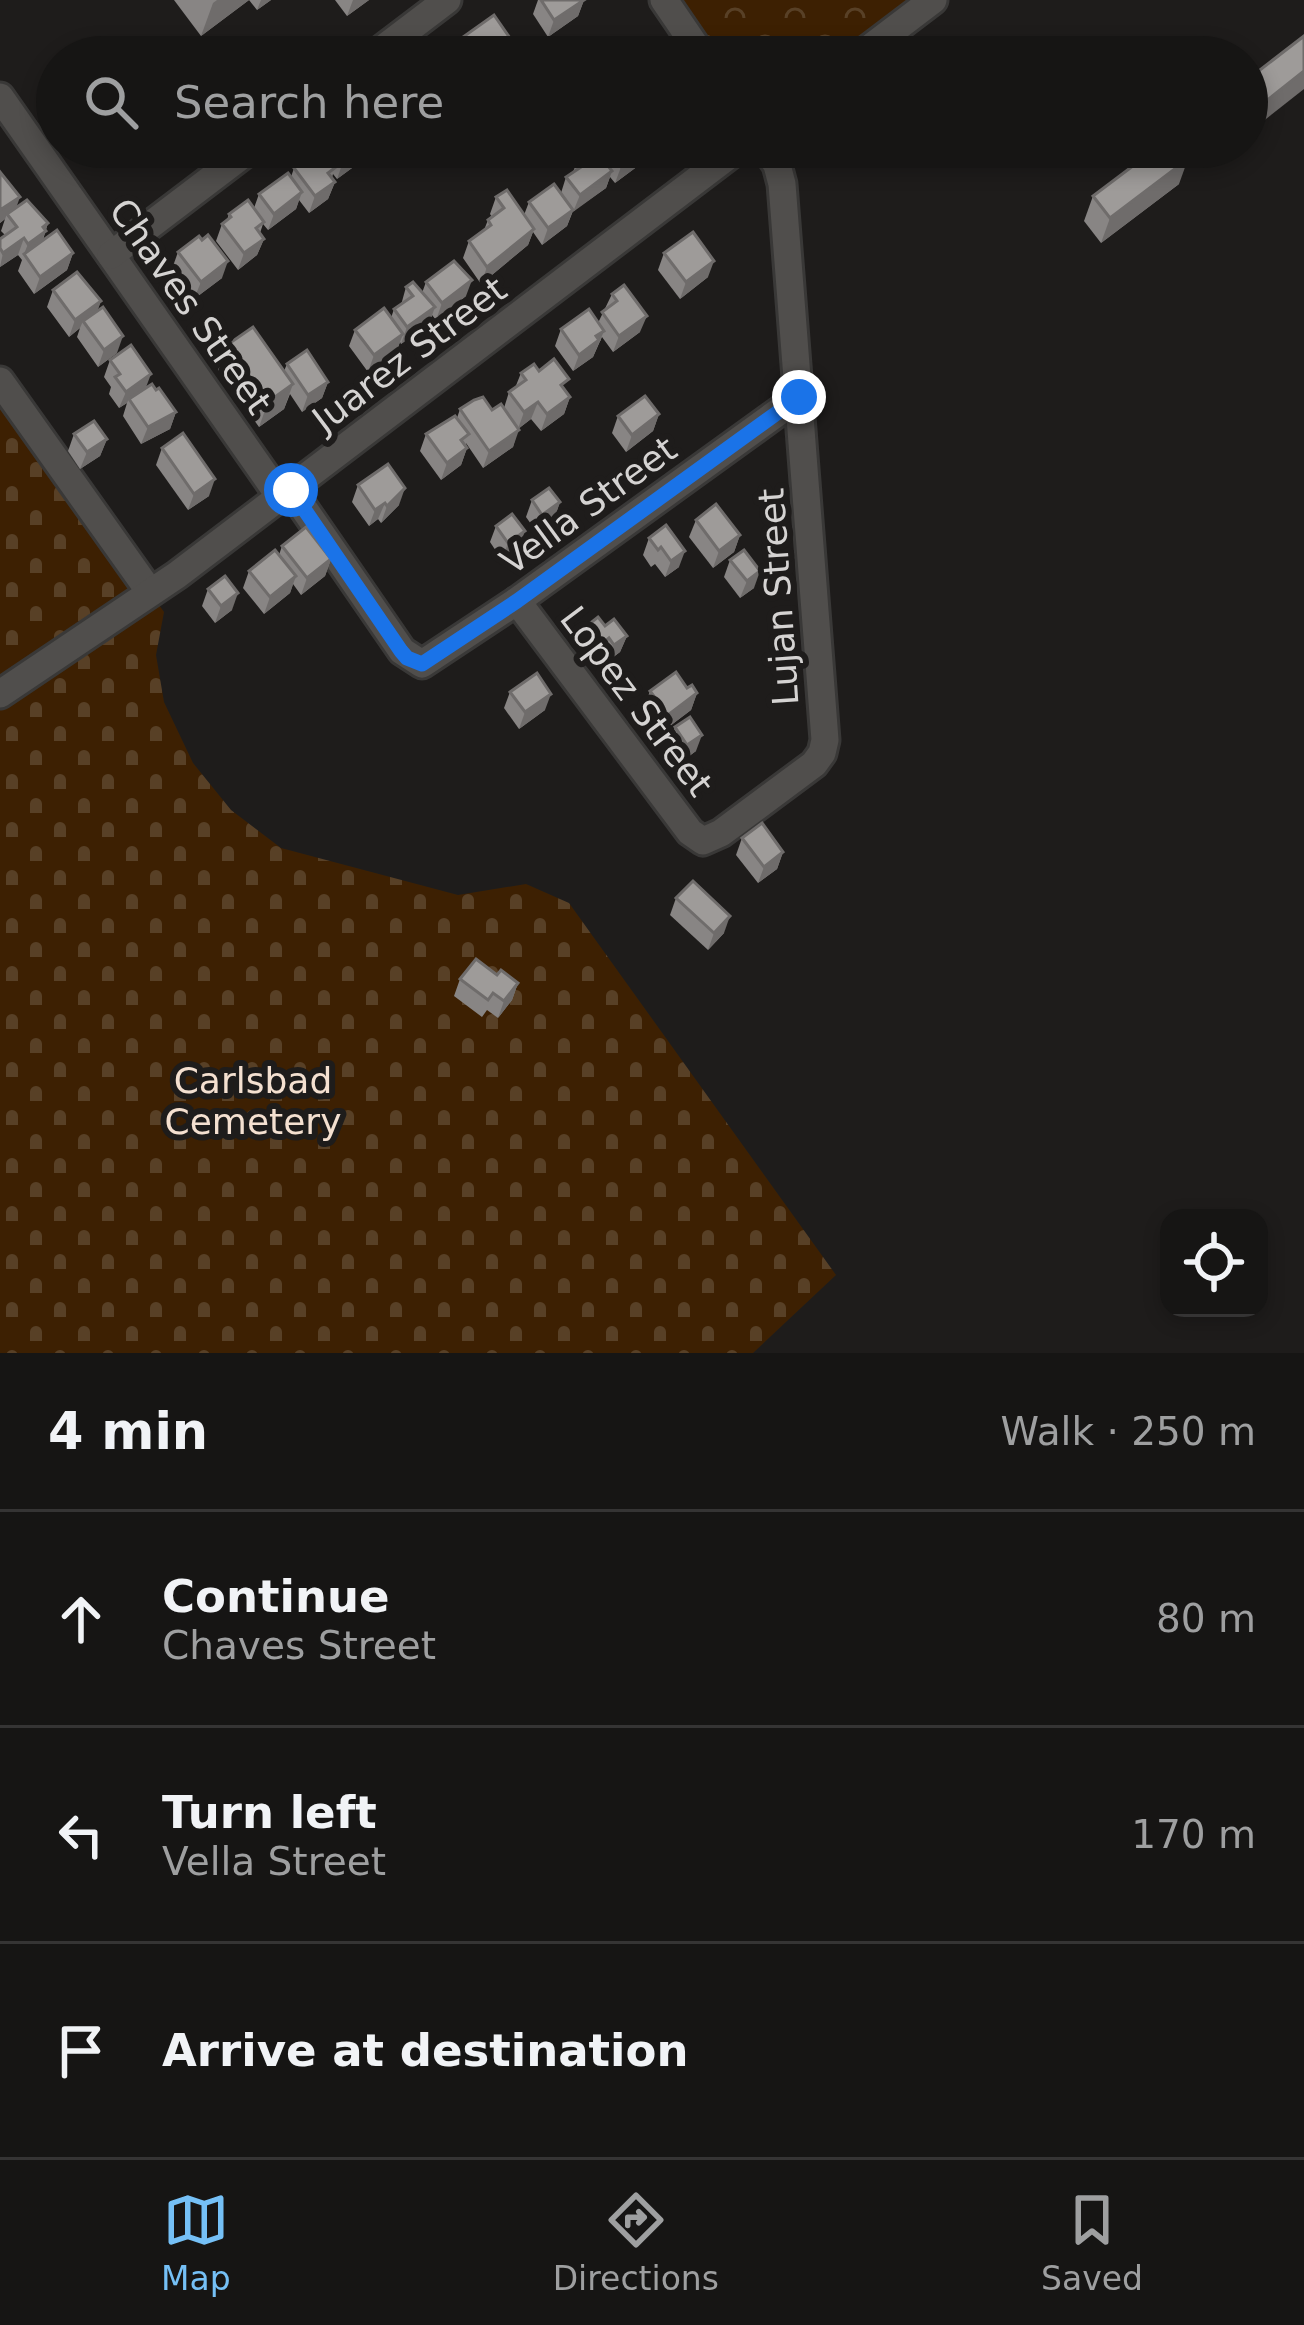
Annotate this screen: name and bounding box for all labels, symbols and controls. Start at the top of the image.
search box [36,36,1268,168]
icon: search [78,69,144,135]
text: Search here [174,76,444,129]
street label: Chaves Street [101,191,280,422]
street label: Juarez Street [303,268,514,442]
route end [772,370,826,424]
street label: Vella Street [493,428,684,583]
route start [264,463,318,517]
street label: Lujan Street [750,487,807,707]
street label: Lopez Street [552,599,721,804]
park label: Carlsbad Cemetery [165,1060,341,1142]
map controls [1160,1209,1268,1317]
button: locate [1160,1209,1268,1317]
text: 4 min [48,1402,208,1461]
text: Walk · 250 m [1001,1409,1256,1454]
text: Continue [162,1570,390,1623]
icon: ahead [48,1586,114,1652]
text: 80 m [1156,1596,1256,1641]
text: Chaves Street [162,1623,436,1668]
text: Turn left [162,1786,377,1839]
icon: left [48,1802,114,1868]
text: 170 m [1131,1812,1256,1857]
text: Vella Street [162,1839,386,1884]
icon: arrive [48,2018,114,2084]
text: Arrive at destination [162,2024,688,2077]
tab: Map [161,2187,231,2298]
tab: Directions [553,2187,719,2298]
tab: Saved [1041,2187,1143,2298]

